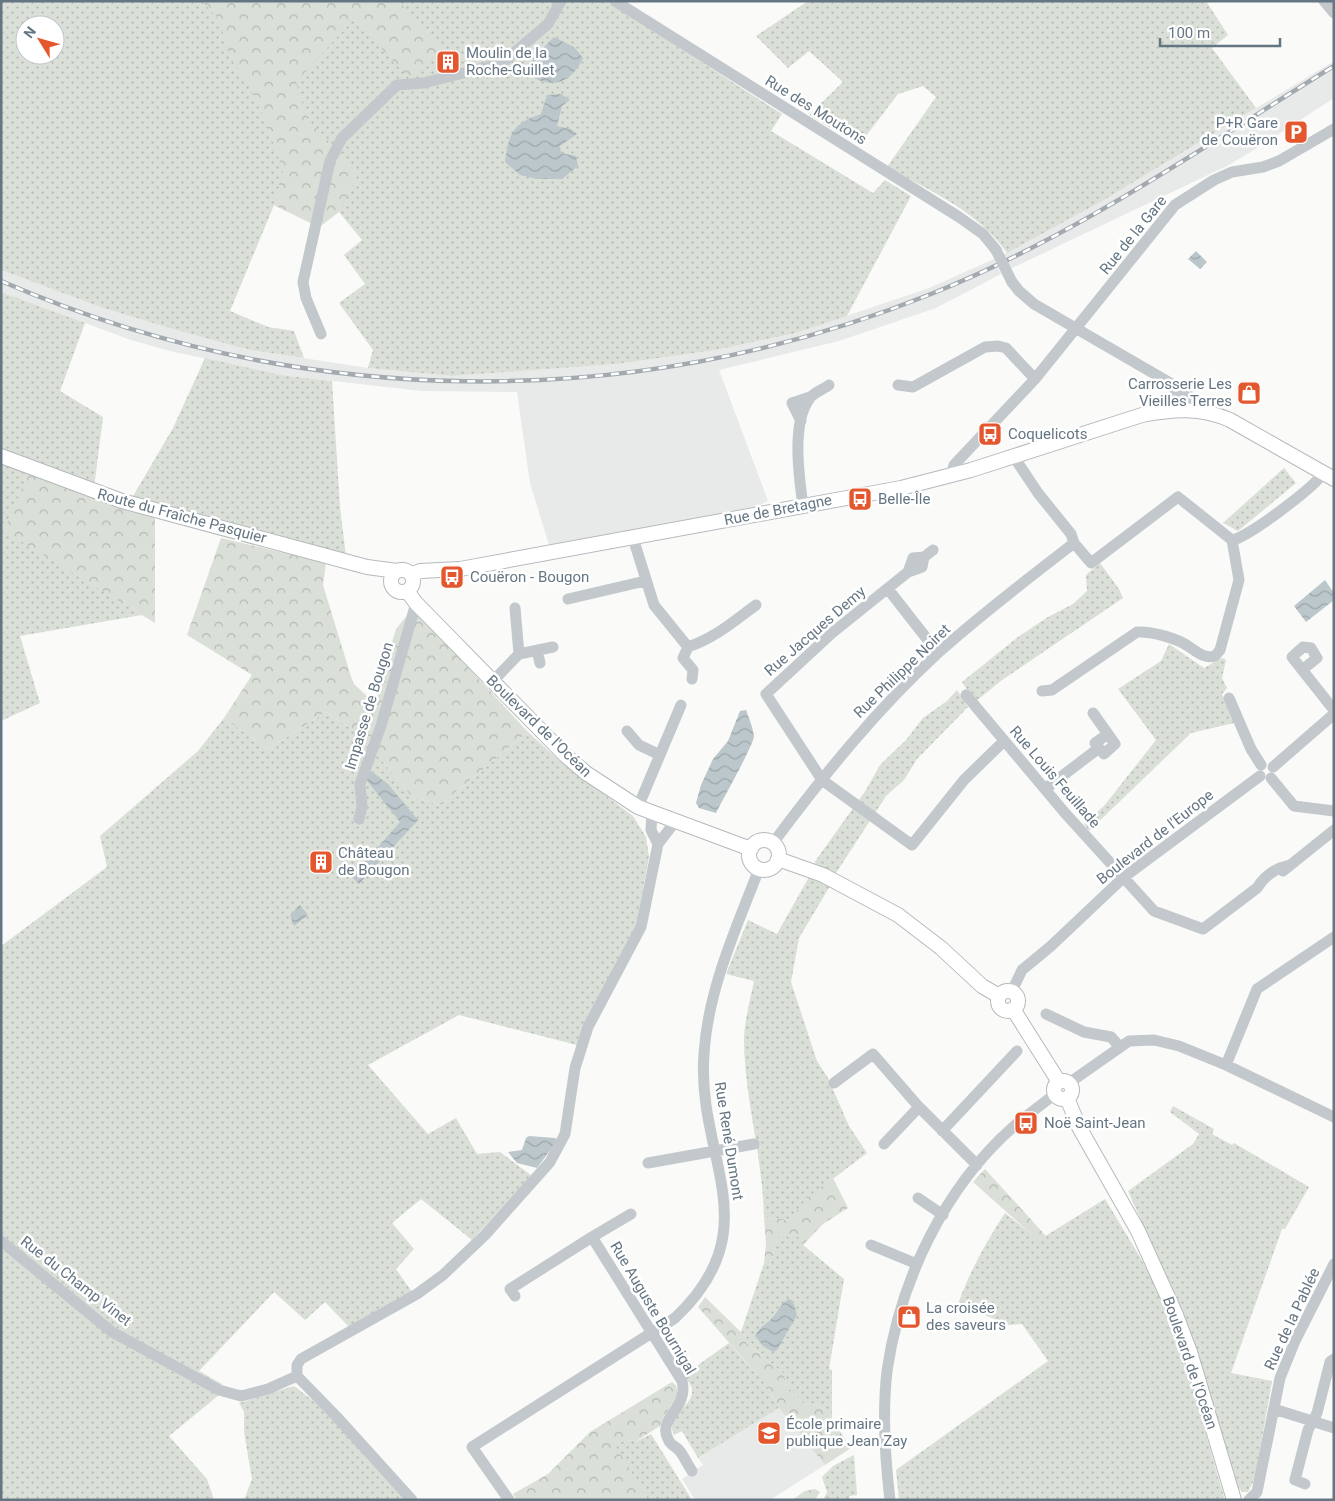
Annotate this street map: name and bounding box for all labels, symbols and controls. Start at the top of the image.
north arrow [15,15,65,65]
scale bar [1160,15,1280,47]
text: N [20,23,39,41]
text: 100 m [1168,24,1210,42]
place label: Moulin de la Roche-Guillet [466,44,554,79]
building icon: Moulin de la Roche-Guillet [435,49,461,75]
street label: Rue des Moutons [762,72,870,148]
place label: P+R Gare de Couëron [1202,114,1278,149]
parking icon: P+R Gare de Couëron [1283,119,1309,145]
street label: Rue de la Gare [1096,192,1170,278]
place label: Carrosserie Les Vieilles Terres [1128,375,1232,410]
shop icon: Carrosserie Les Vieilles Terres [1236,380,1262,406]
bus stop icon: Coquelicots [977,421,1003,447]
place label: Coquelicots [1008,425,1087,443]
street label: Route du Fraîche Pasquier [95,485,269,547]
bus stop icon: Belle-Île [847,486,873,512]
place label: Belle-Île [878,490,930,508]
street label: Rue de Bretagne [723,491,833,529]
bus stop icon: Couëron - Bougon [439,564,465,590]
place label: Couëron - Bougon [470,568,589,586]
street label: Rue Jacques Demy [761,582,869,680]
street label: Rue Philippe Noiret [850,620,954,722]
street label: Impasse de Bougon [341,640,397,772]
street label: Boulevard de l'Océan [483,671,595,781]
street label: Rue Louis Feuillade [1006,722,1104,832]
street label: Boulevard de l'Europe [1093,786,1217,888]
place label: Château de Bougon [338,844,410,879]
building icon: Château de Bougon [308,849,334,875]
street label: Rue René Dumont [711,1081,747,1201]
bus stop icon: Noë Saint-Jean [1013,1110,1039,1136]
place label: Noë Saint-Jean [1044,1114,1146,1132]
street label: Rue du Champ Vinet [17,1232,135,1330]
street label: Rue Auguste Bournigal [606,1238,700,1378]
street label: Rue de la Pablée [1261,1265,1323,1373]
street label: Boulevard de l'Océan [1159,1294,1221,1432]
place label: La croisée des saveurs [926,1299,1006,1334]
shop icon: La croisée des saveurs [896,1304,922,1330]
place label: École primaire publique Jean Zay [786,1415,907,1450]
school or university icon: École primaire publique Jean Zay [756,1420,782,1446]

